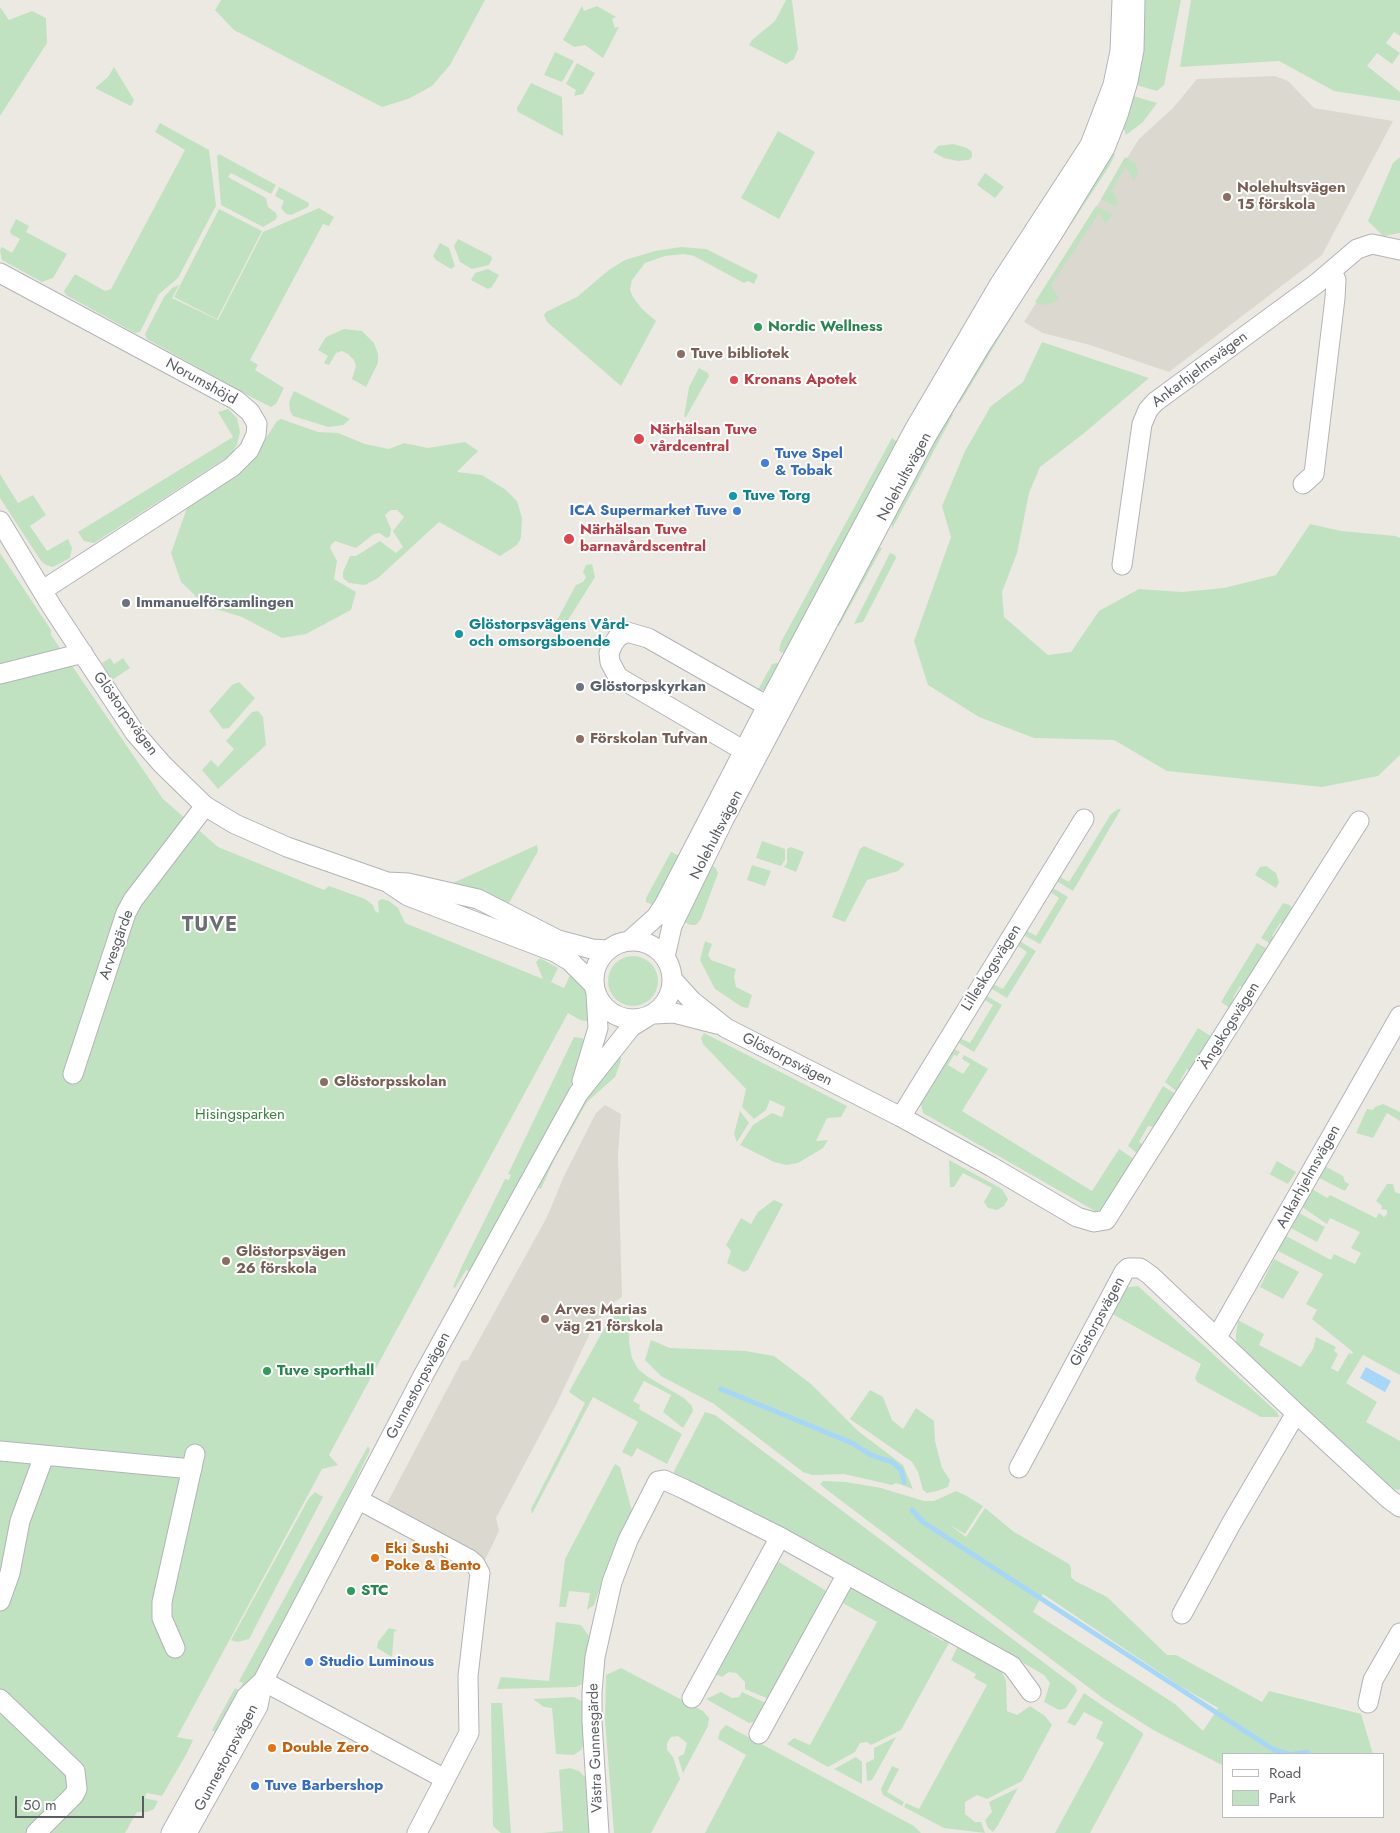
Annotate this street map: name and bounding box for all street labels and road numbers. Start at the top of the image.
street label: Ankarhjelmsvägen [1149,328,1251,412]
street label: Norumshöjd [162,355,240,409]
street label: Nolehultsvägen [874,430,936,524]
street label: Glöstorpsvägen [89,669,161,759]
street label: Nolehultsvägen [687,787,747,883]
street label: Arvesgärde [96,908,138,982]
street label: Lilleskogsvägen [958,921,1026,1015]
street label: Ängskogsvägen [1196,979,1264,1073]
street label: Glöstorpsvägen [739,1030,835,1090]
street label: Ankarhjelmsvägen [1273,1122,1345,1232]
street label: Glöstorpsvägen [1067,1274,1129,1370]
street label: Gunnestorpsvägen [383,1329,455,1443]
street label: Västra Gunnesgärde [585,1683,607,1813]
street label: Gunnestorpsvägen [191,1701,263,1815]

